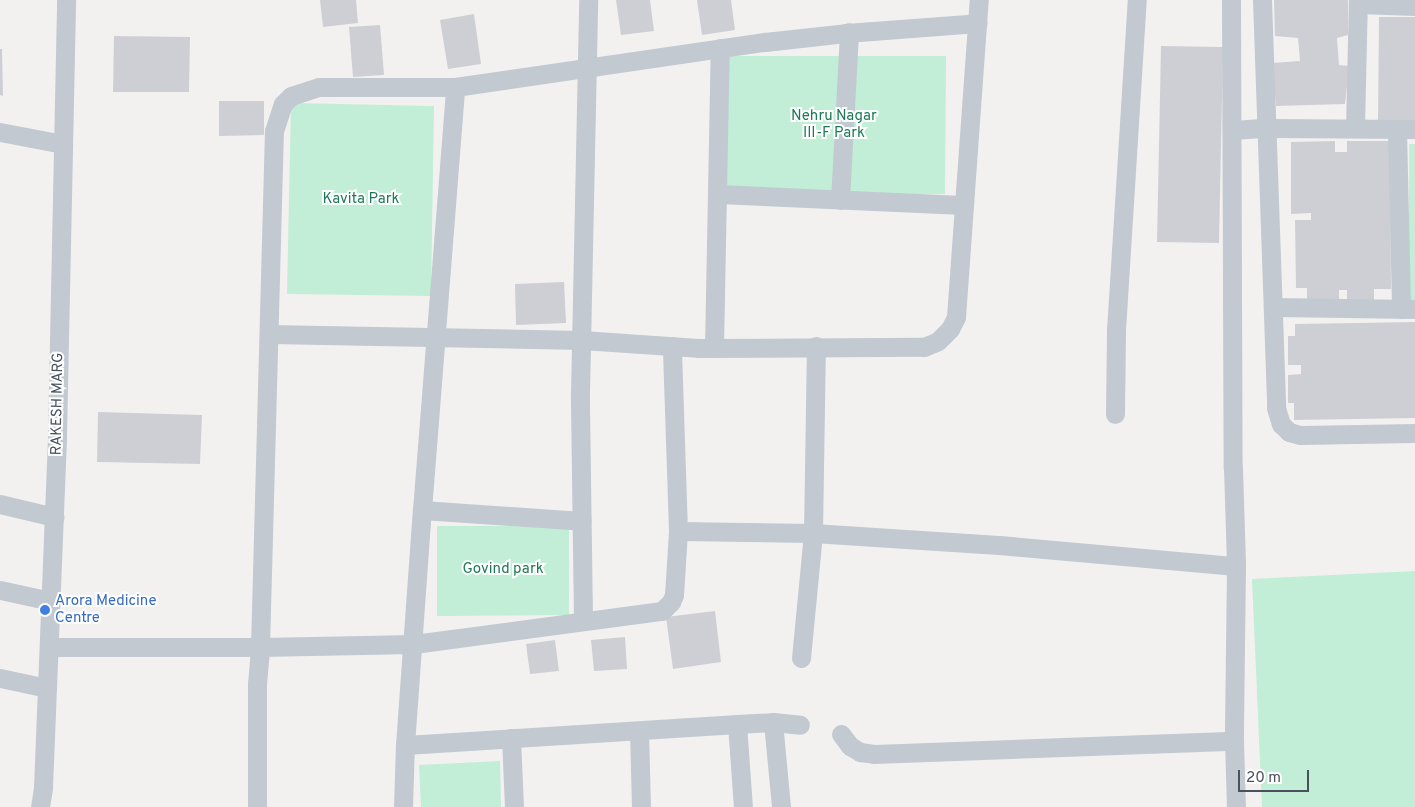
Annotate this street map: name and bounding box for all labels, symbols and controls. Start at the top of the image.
park label: Nehru Nagar III-F Park [791,107,877,142]
park label: Kavita Park [323,191,399,209]
street label: RAKESH MARG [48,352,68,456]
park label: Govind park [462,561,544,579]
place label: Arora Medicine Centre [55,592,157,627]
marker: Arora Medicine Centre [39,604,51,616]
scale bar [1240,760,1311,792]
text: 20 m [1246,769,1281,788]

